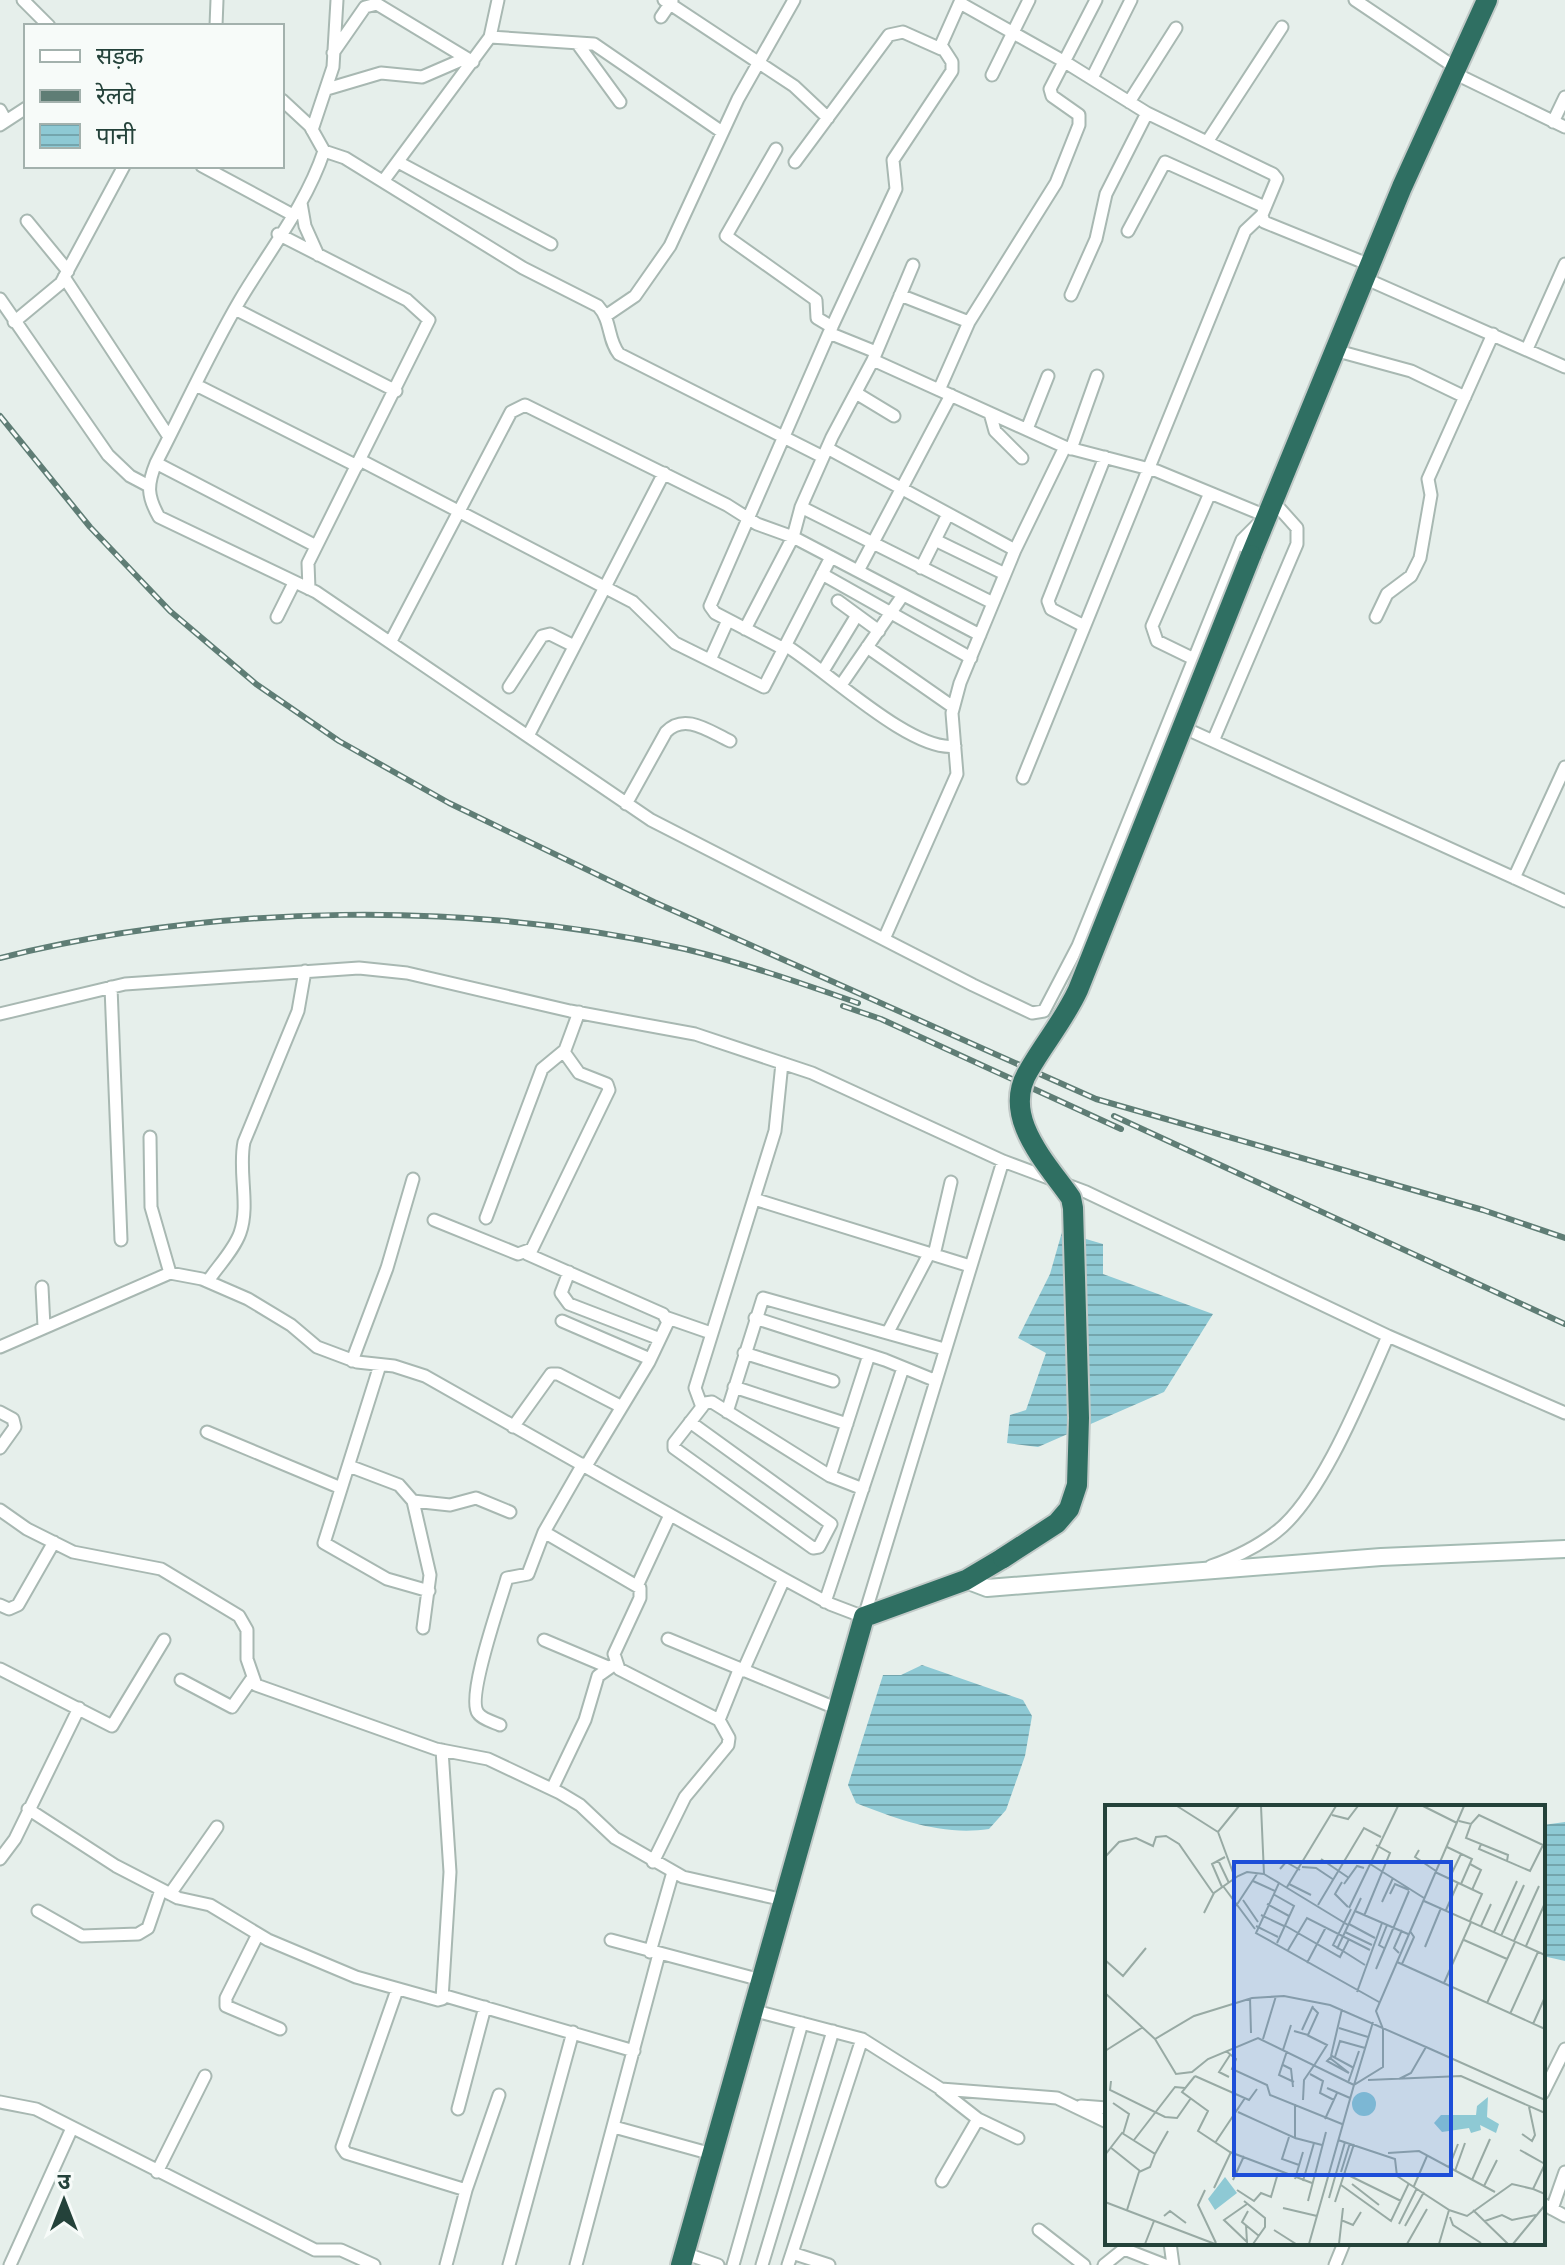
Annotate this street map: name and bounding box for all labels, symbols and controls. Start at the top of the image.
legend [24,24,284,168]
text: सड़क [96,39,144,71]
text: रेलवे [95,79,136,111]
text: पानी [96,119,136,151]
inset map [1105,1805,1545,2245]
north arrow [24,2161,104,2241]
text: उ [58,2166,72,2196]

